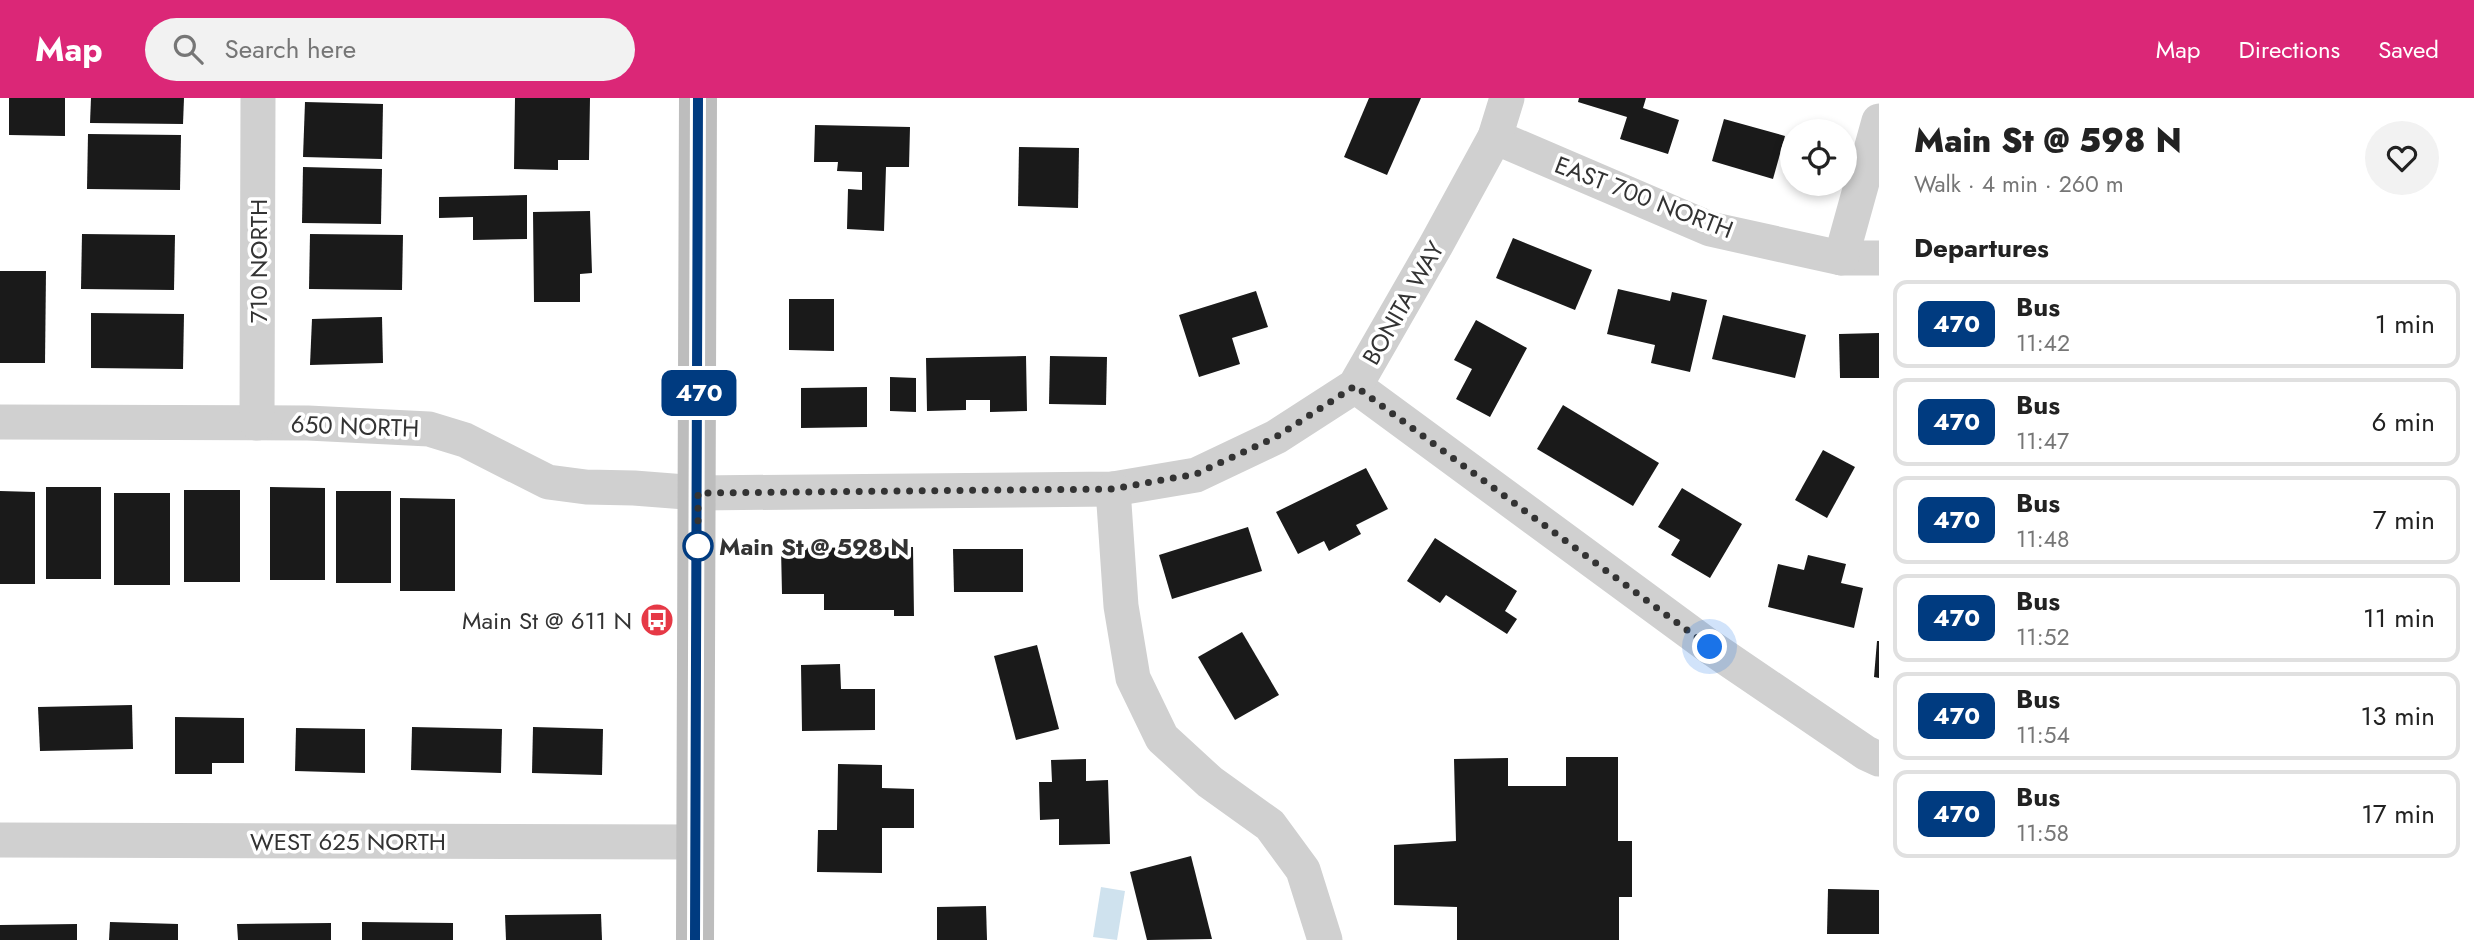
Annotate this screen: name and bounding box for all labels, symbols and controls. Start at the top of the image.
search box [145,18,635,81]
text: Map [35,26,103,73]
icon: search [169,30,207,68]
text: Search here [225,30,356,68]
text: Map [2156,32,2201,67]
text: Directions [2239,32,2340,67]
text: Saved [2378,32,2439,67]
text: Main St @ 598 N [1914,117,2182,164]
map controls [1780,119,1857,196]
button: locate [1780,119,1857,196]
button: heart [2365,121,2439,195]
street label: EAST 700 NORTH [1550,147,1738,247]
text: Walk · 4 min · 260 m [1914,167,2124,201]
street label: 710 NORTH [241,199,276,323]
text: Departures [1914,229,2049,267]
street label: BONITA WAY [1353,234,1453,371]
text: Bus [2016,288,2060,326]
text: 1 min [2375,305,2435,343]
text: 470 [1933,306,1980,341]
text: 11:42 [2016,326,2070,360]
line badge: 470 [659,370,739,416]
text: 470 [675,375,723,410]
text: Bus [2016,386,2060,424]
text: 6 min [2372,403,2435,441]
text: 470 [1933,404,1980,439]
street label: 650 NORTH [290,406,420,446]
text: 11:47 [2016,424,2069,458]
text: Bus [2016,484,2060,522]
text: 7 min [2373,501,2435,539]
text: 470 [1933,502,1980,537]
text: 11:48 [2016,522,2070,556]
place label: Main St @ 598 N [719,529,909,564]
marker: Main St @ 598 N [683,531,713,561]
text: Bus [2016,582,2060,620]
text: 11 min [2363,599,2435,637]
text: 470 [1933,600,1980,635]
bus stop icon: Main St @ 611 N [638,601,676,639]
place label: Main St @ 611 N [462,603,632,638]
text: 11:52 [2016,620,2070,654]
your location [1692,629,1727,664]
text: Bus [2016,680,2060,718]
text: 13 min [2361,697,2435,735]
text: 470 [1933,698,1980,733]
text: 11:54 [2016,718,2070,752]
text: Bus [2016,778,2060,816]
text: 17 min [2361,795,2435,833]
text: 470 [1933,796,1980,831]
text: 11:58 [2016,816,2069,850]
street label: WEST 625 NORTH [250,824,446,859]

